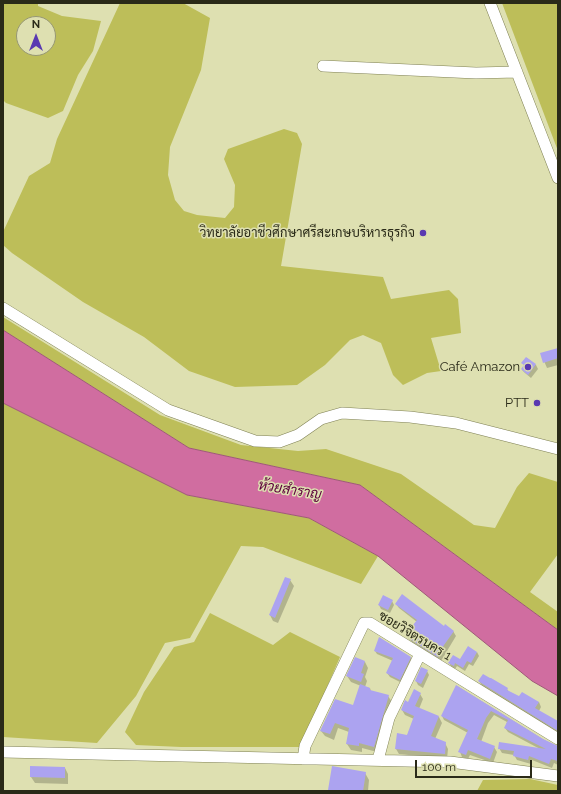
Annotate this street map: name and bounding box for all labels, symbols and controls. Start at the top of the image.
north arrow [16,16,56,56]
text: N [32,18,40,31]
place label: วิทยาลัยอาชีวศึกษาศรีสะเกษบริหารธุรกิจ [200,225,415,241]
marker: วิทยาลัยอาชีวศึกษาศรีสะเกษบริหารธุรกิจ [418,228,428,238]
place label: Café Amazon [440,359,520,375]
marker: Café Amazon [523,362,533,372]
place label: PTT [505,395,529,411]
marker: PTT [532,398,542,408]
water label: ห้วยสำราญ [257,477,323,503]
street label: ซอยวิจิตรนคร 1 [376,608,454,664]
scale bar [417,752,534,778]
text: 100 m [422,760,456,774]

